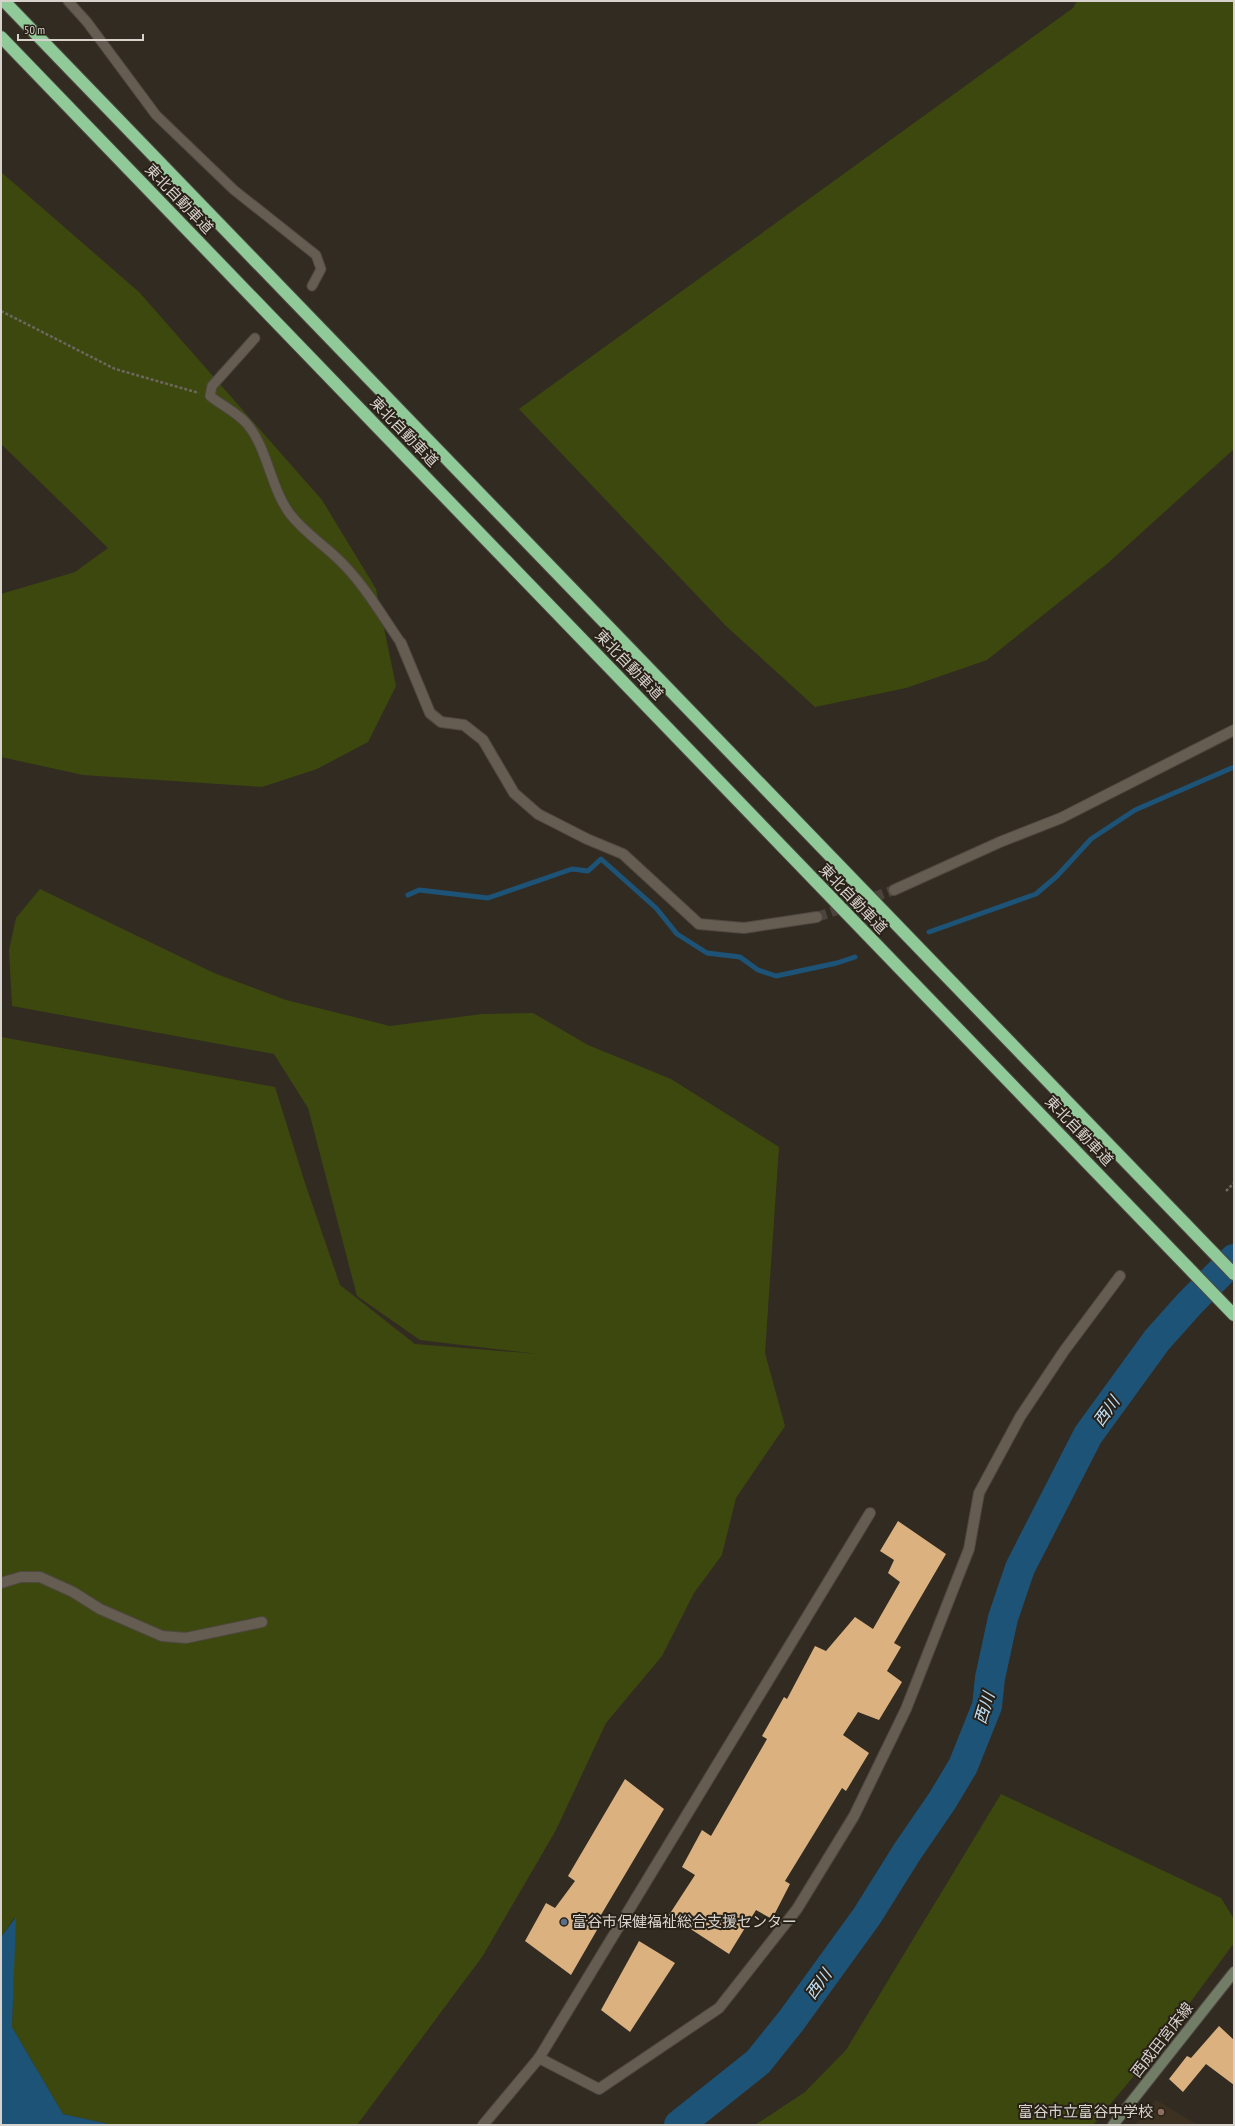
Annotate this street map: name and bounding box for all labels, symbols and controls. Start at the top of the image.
scale bar [18,16,143,42]
text: 50 m [24,22,45,37]
street label: 東北自動車道 [141,160,217,238]
street label: 東北自動車道 [366,393,442,471]
street label: 東北自動車道 [591,626,667,704]
street label: 東北自動車道 [815,860,891,938]
street label: 東北自動車道 [1041,1092,1117,1170]
water label: 西川 [1089,1391,1125,1430]
water label: 西川 [970,1688,999,1726]
place label: 富谷市保健福祉総合支援センター [572,1912,797,1931]
marker: 富谷市保健福祉総合支援センター [559,1917,569,1927]
water label: 西川 [801,1964,837,2003]
street label: 西成田宮床線 [1126,1998,1197,2081]
place label: 富谷市立富谷中学校 [1018,2102,1153,2121]
marker: 富谷市立富谷中学校 [1156,2107,1166,2117]

